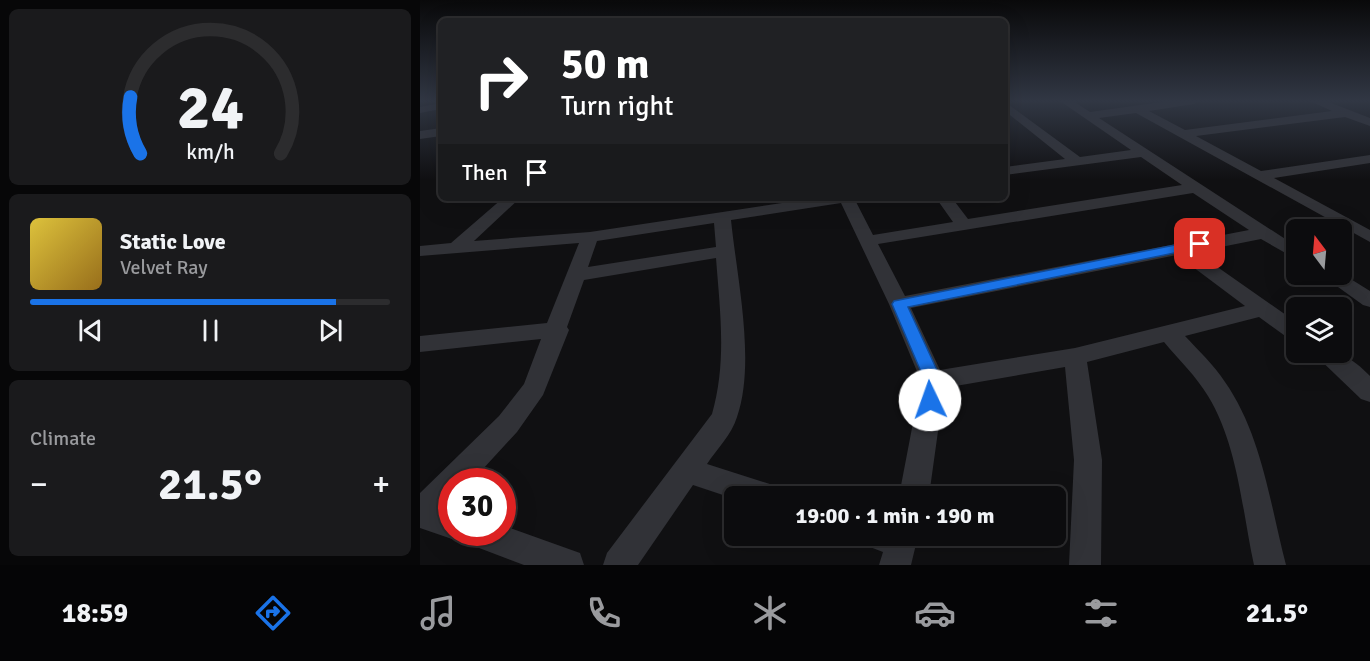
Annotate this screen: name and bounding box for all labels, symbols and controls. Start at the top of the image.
text: 50 m [561,39,650,90]
icon: right [462,42,540,120]
text: 24 [176,69,244,146]
text: Turn right [561,90,674,123]
text: km/h [186,140,234,166]
icon: arrive [520,156,553,189]
text: Then [462,159,508,186]
pin [1174,218,1225,269]
north arrow [1286,219,1352,285]
map controls [1286,219,1352,363]
icon: arrive [1183,227,1216,260]
text: Static Love [120,228,226,255]
text: Velvet Ray [120,255,208,280]
button: layers [1286,297,1352,363]
icon: previous [74,314,107,347]
icon: pause [194,314,227,347]
icon: next [314,314,347,347]
position arrow [898,368,962,432]
text: Climate [30,426,96,451]
text: 21.5° [158,457,262,512]
text: − [30,464,48,505]
text: + [372,464,390,505]
speed limit sign: 30 [438,468,516,546]
text: 19:00 · 1 min · 190 m [795,502,995,529]
icon: directions [252,592,294,634]
icon: music [417,592,459,634]
icon: phone [583,592,625,634]
icon: climate [749,592,791,634]
icon: car [914,592,956,634]
icon: filters [1080,592,1122,634]
text: 18:59 [62,597,128,630]
text: 21.5° [1246,597,1308,630]

